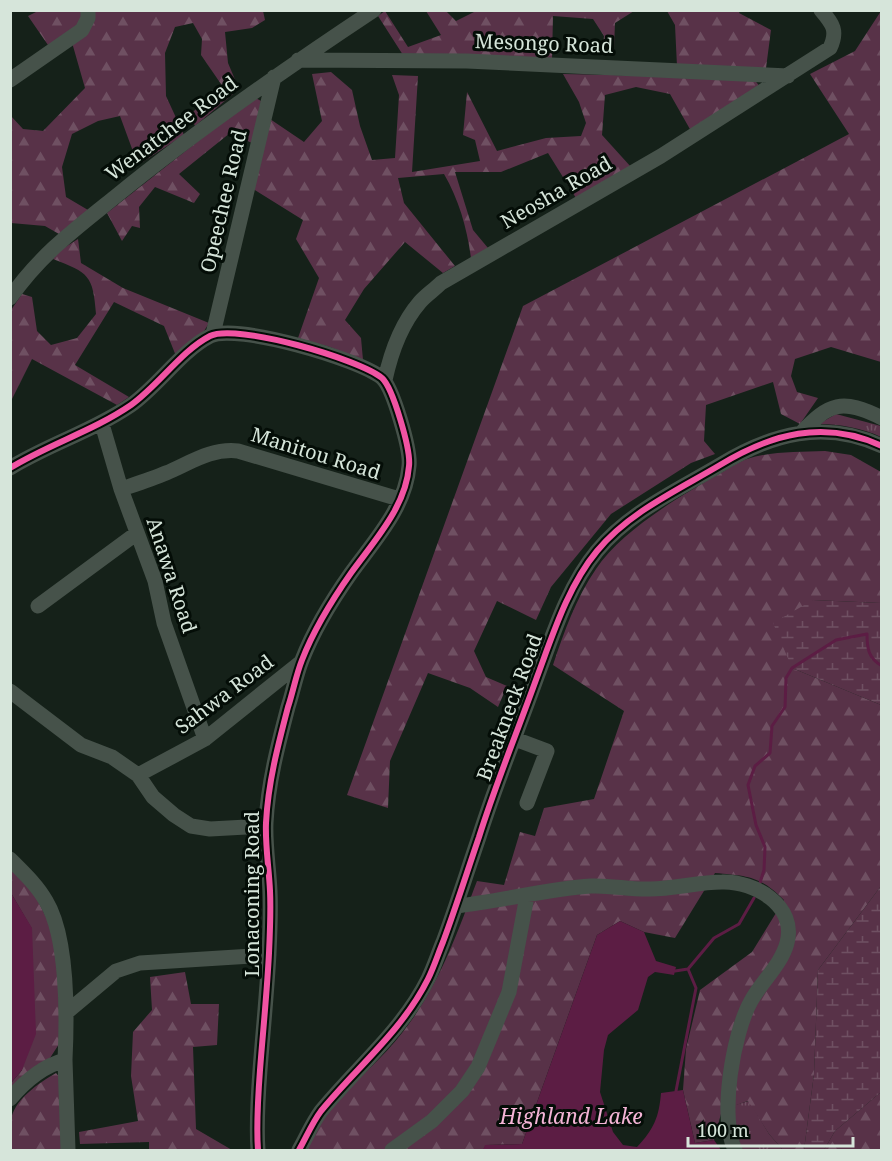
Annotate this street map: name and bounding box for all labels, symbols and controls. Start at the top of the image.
street label: Mesongo Road [474,27,614,59]
street label: Wenatchee Road [99,69,243,187]
street label: Opeechee Road [193,127,253,275]
street label: Neosha Road [496,149,616,235]
street label: Manitou Road [248,421,384,485]
street label: Anawa Road [141,514,203,636]
street label: Breakneck Road [470,630,548,784]
street label: Sahwa Road [169,648,279,740]
street label: Lonaconing Road [238,811,265,977]
water label: Highland Lake [498,1102,643,1130]
scale bar [688,1110,853,1148]
text: 100 m [697,1118,749,1142]

